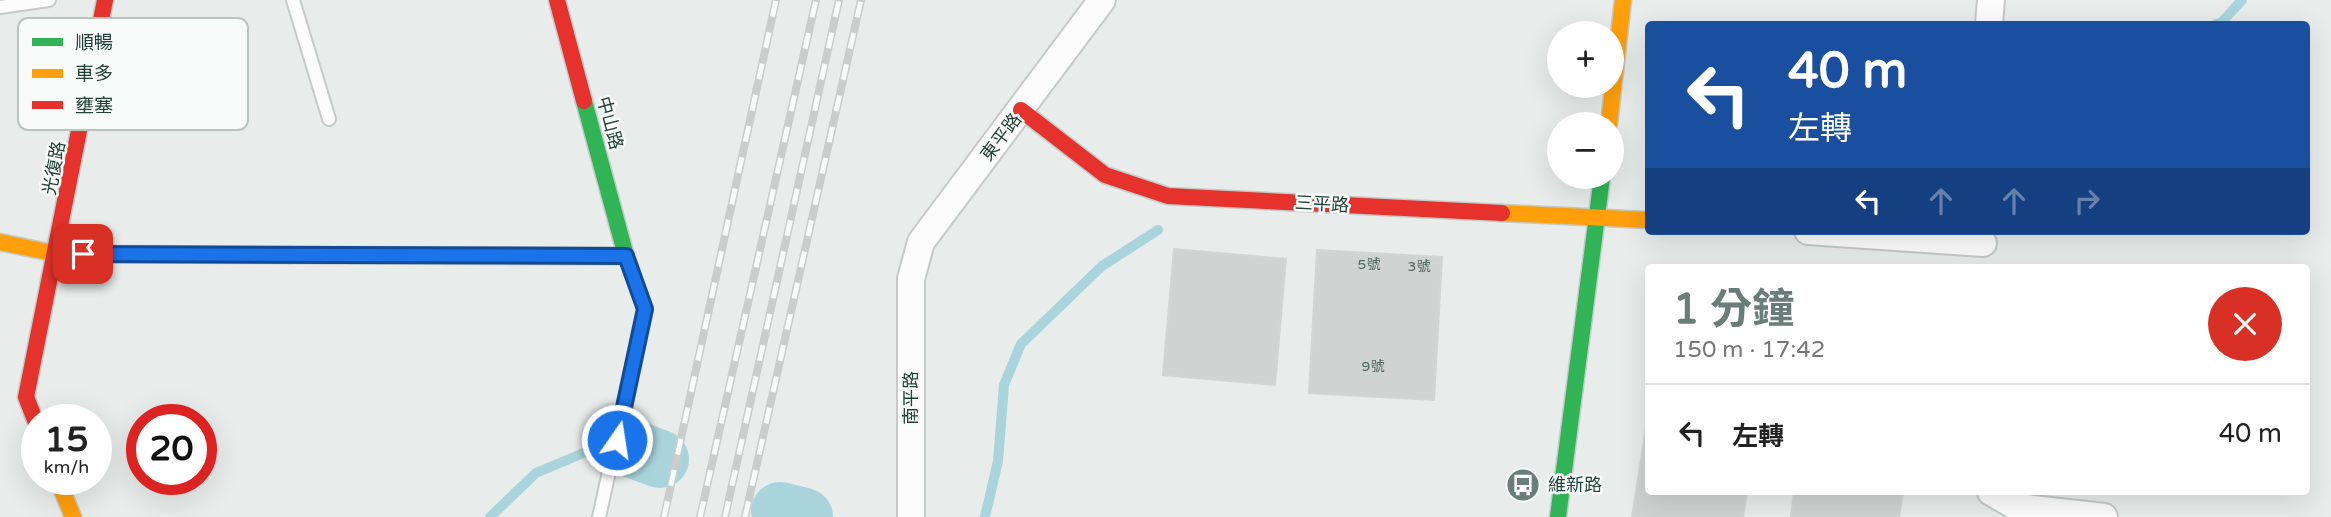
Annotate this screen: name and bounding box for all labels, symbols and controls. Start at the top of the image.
legend [18,18,248,130]
map controls [1547,21,1624,189]
button: + [1547,21,1624,98]
text: 順暢 [75,32,113,54]
text: 40 m [1788,42,1907,101]
icon: left [1673,49,1764,140]
text: 車多 [75,63,113,85]
street label: 中山路 [592,94,628,152]
text: 壅塞 [75,95,113,117]
street label: 東平路 [976,109,1026,165]
text: 左轉 [1788,110,1852,148]
button: − [1547,112,1624,189]
street label: 光復路 [38,139,70,197]
icon: left [1849,182,1887,220]
icon: ahead [1922,182,1960,220]
icon: ahead [1995,182,2033,220]
icon: right [2068,182,2106,220]
street label: 三平路 [1294,192,1350,216]
pin [53,224,113,284]
icon: arrive [64,235,102,273]
house number: 5號 [1358,256,1380,273]
house number: 3號 [1408,258,1430,275]
text: 1 分鐘 [1673,284,1794,335]
button: close [2208,287,2282,361]
text: 150 m · 17:42 [1673,336,1825,364]
house number: 9號 [1362,358,1384,375]
street label: 南平路 [900,371,922,425]
position arrow [580,403,654,477]
speed limit sign: 20 [126,404,217,495]
icon: left [1673,414,1711,452]
text: 40 m [2219,418,2282,449]
text: 15 [45,419,88,461]
text: 左轉 [1732,421,1784,452]
text: km/h [44,456,89,478]
bus stop icon: 維新路 [1504,466,1542,504]
place label: 維新路 [1548,474,1602,496]

